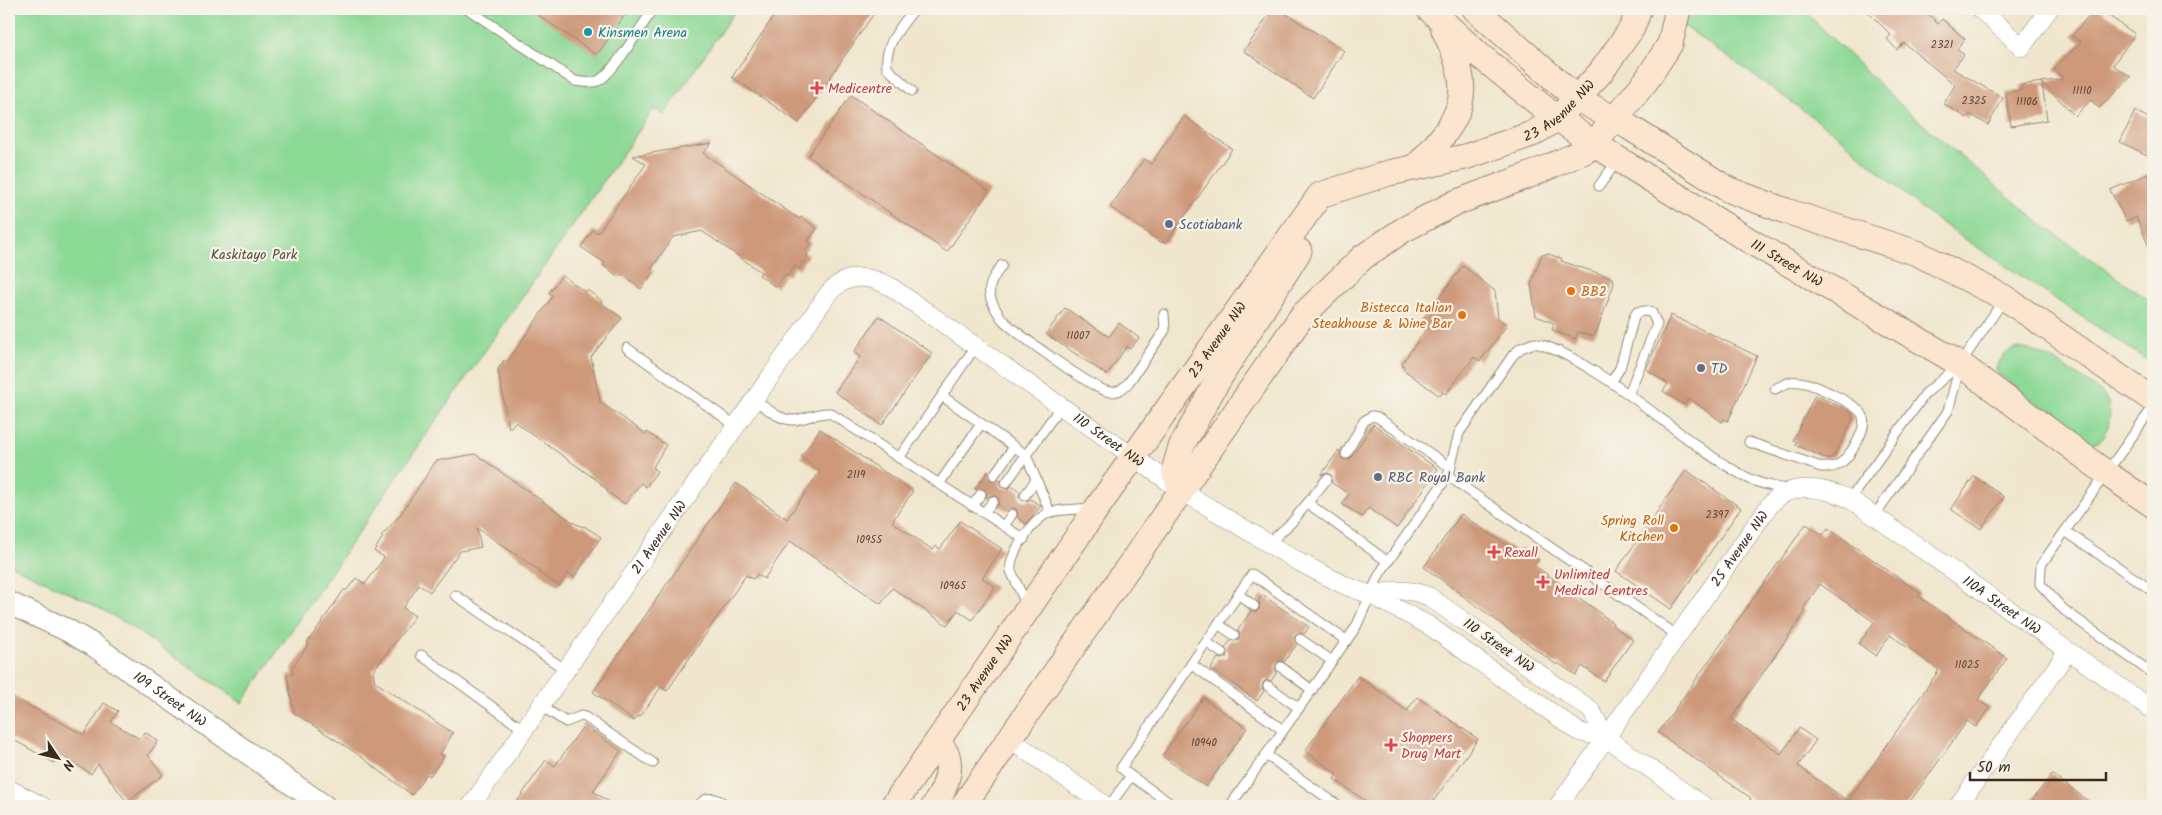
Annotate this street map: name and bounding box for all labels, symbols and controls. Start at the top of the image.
place label: Kinsmen Arena [598,22,687,44]
marker: Kinsmen Arena [582,26,594,38]
house number: 2321 [1931,36,1953,54]
street label: 23 Avenue NW [1520,75,1601,148]
place label: Medicentre [828,78,893,100]
marker: Medicentre [810,81,824,95]
house number: 11110 [2072,82,2092,100]
house number: 2325 [1962,92,1988,110]
house number: 11106 [2016,93,2038,111]
place label: Scotiabank [1179,214,1243,236]
marker: Scotiabank [1163,218,1175,230]
street label: 111 Street NW [1746,234,1827,293]
park label: Kaskitayo Park [211,244,298,266]
place label: BB2 [1581,281,1607,303]
marker: BB2 [1565,285,1577,297]
street label: 23 Avenue NW [1183,297,1253,383]
place label: Bistecca Italian Steakhouse & Wine Bar [1312,297,1453,335]
marker: Bistecca Italian Steakhouse & Wine Bar [1456,309,1468,321]
house number: 11007 [1067,327,1090,345]
place label: TD [1711,358,1728,380]
marker: TD [1695,362,1707,374]
street label: 110 Street NW [1068,408,1149,473]
house number: 2119 [847,466,866,484]
place label: RBC Royal Bank [1388,467,1486,489]
marker: RBC Royal Bank [1372,471,1384,483]
street label: 21 Avenue NW [626,496,693,579]
house number: 2397 [1705,506,1729,524]
street label: 25 Avenue NW [1706,506,1775,591]
place label: Spring Roll Kitchen [1601,510,1665,548]
marker: Spring Roll Kitchen [1668,522,1680,534]
house number: 10955 [856,531,883,549]
place label: Rexall [1504,542,1538,564]
marker: Rexall [1488,546,1500,558]
place label: Unlimited Medical Centres [1554,564,1648,602]
street label: 110A Street NW [1958,570,2045,641]
marker: Unlimited Medical Centres [1536,575,1550,589]
house number: 10965 [940,577,967,595]
street label: 110 Street NW [1458,613,1539,679]
street label: 23 Avenue NW [951,630,1020,716]
house number: 11025 [1955,656,1980,674]
street label: 109 Street NW [128,666,211,733]
place label: Shoppers Drug Mart [1401,727,1462,765]
north arrow [32,732,82,782]
house number: 10940 [1191,734,1217,752]
marker: Shoppers Drug Mart [1385,739,1397,751]
scale bar [1970,750,2106,782]
text: N [56,755,79,775]
text: 50 m [1977,756,2011,780]

